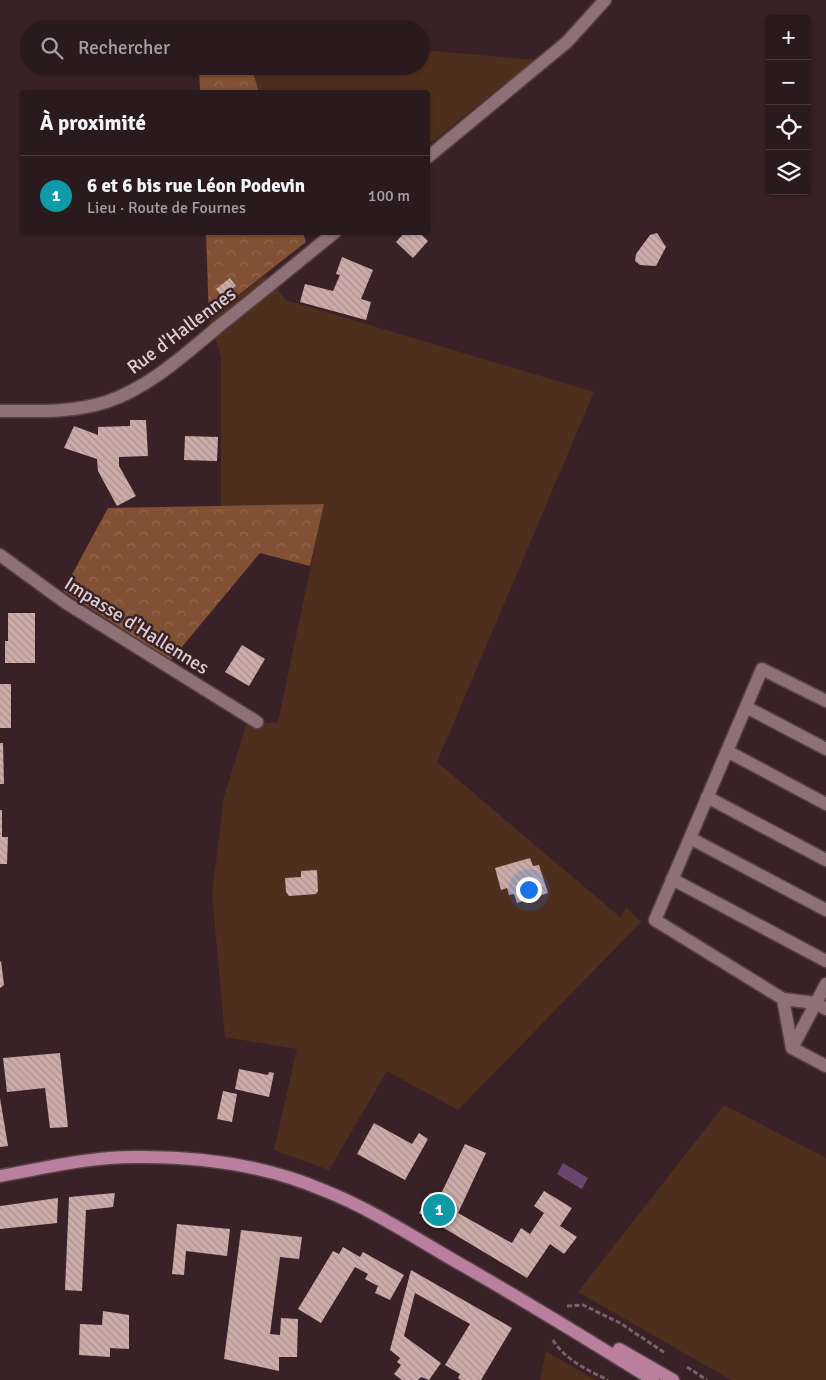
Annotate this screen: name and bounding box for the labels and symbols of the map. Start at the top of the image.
street label: Rue d'Hallennes [122,282,241,380]
street label: Impasse d'Hallennes [60,572,213,680]
your location [516,877,542,903]
pin: 1 [423,1191,455,1229]

